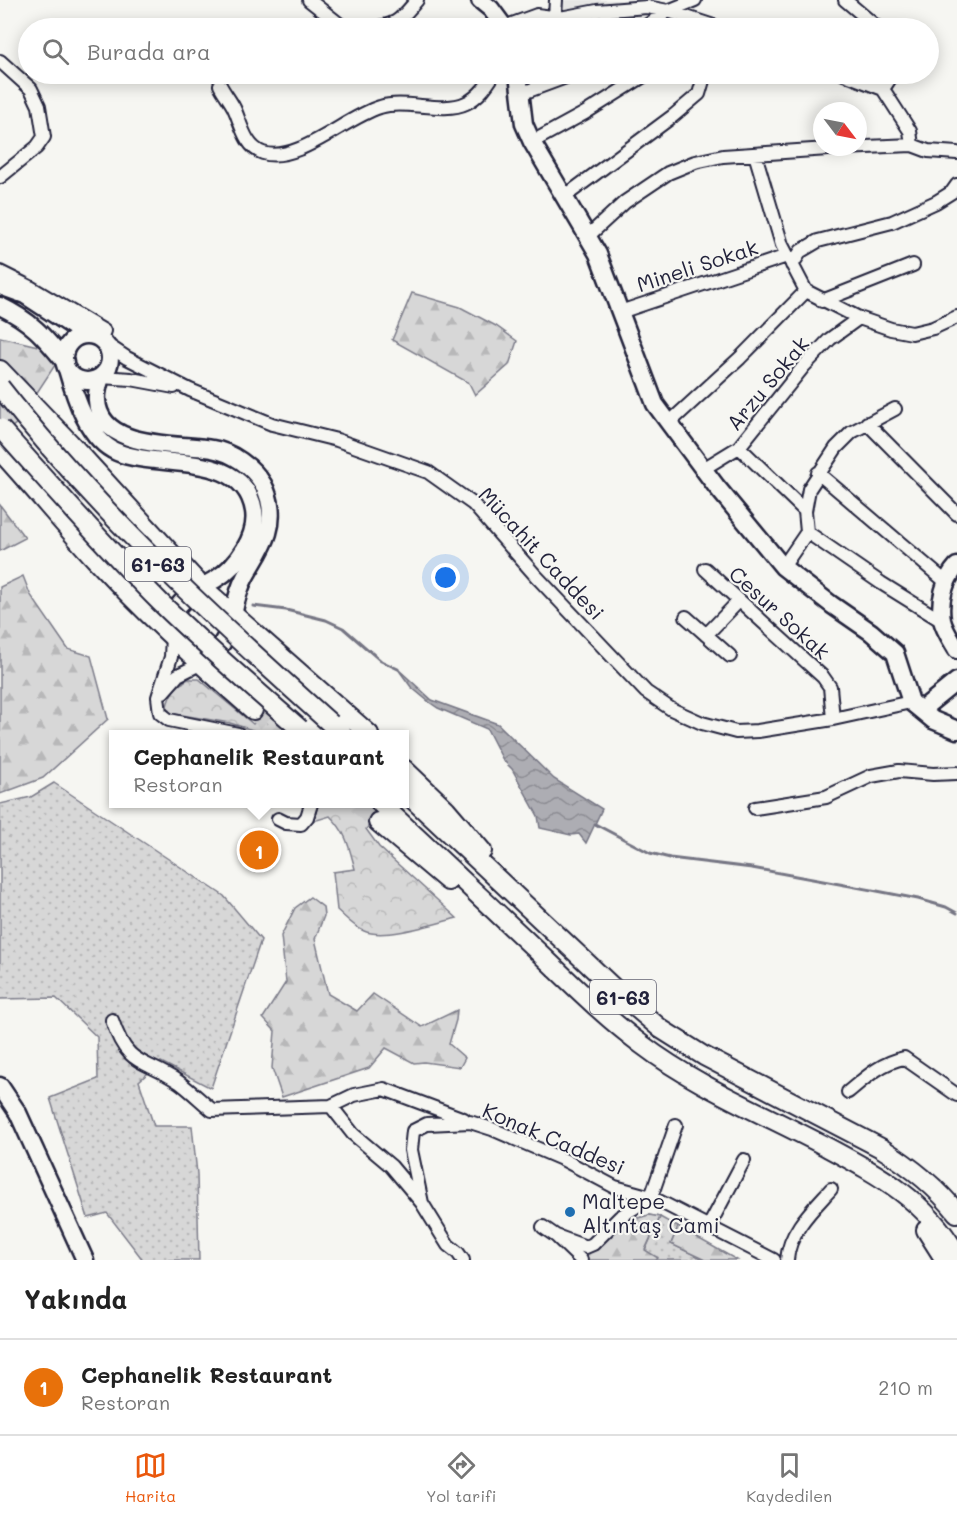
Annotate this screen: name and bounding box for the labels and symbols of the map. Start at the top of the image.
north arrow [813,102,867,156]
street label: Mineli Sokak [633,233,761,297]
street label: Arzu Sokak [720,330,814,436]
street label: Mücahit Caddesi [473,481,611,625]
road number: 61-63 [125,547,191,581]
street label: Cesur Sokak [724,560,836,664]
your location [431,563,460,592]
pin: 1 [240,828,278,872]
road number: 61-63 [590,980,656,1014]
street label: Konak Caddesi [479,1096,629,1180]
place label: Maltepe Altıntaş Cami [582,1187,720,1238]
marker: Maltepe Altıntaş Cami [563,1205,577,1219]

